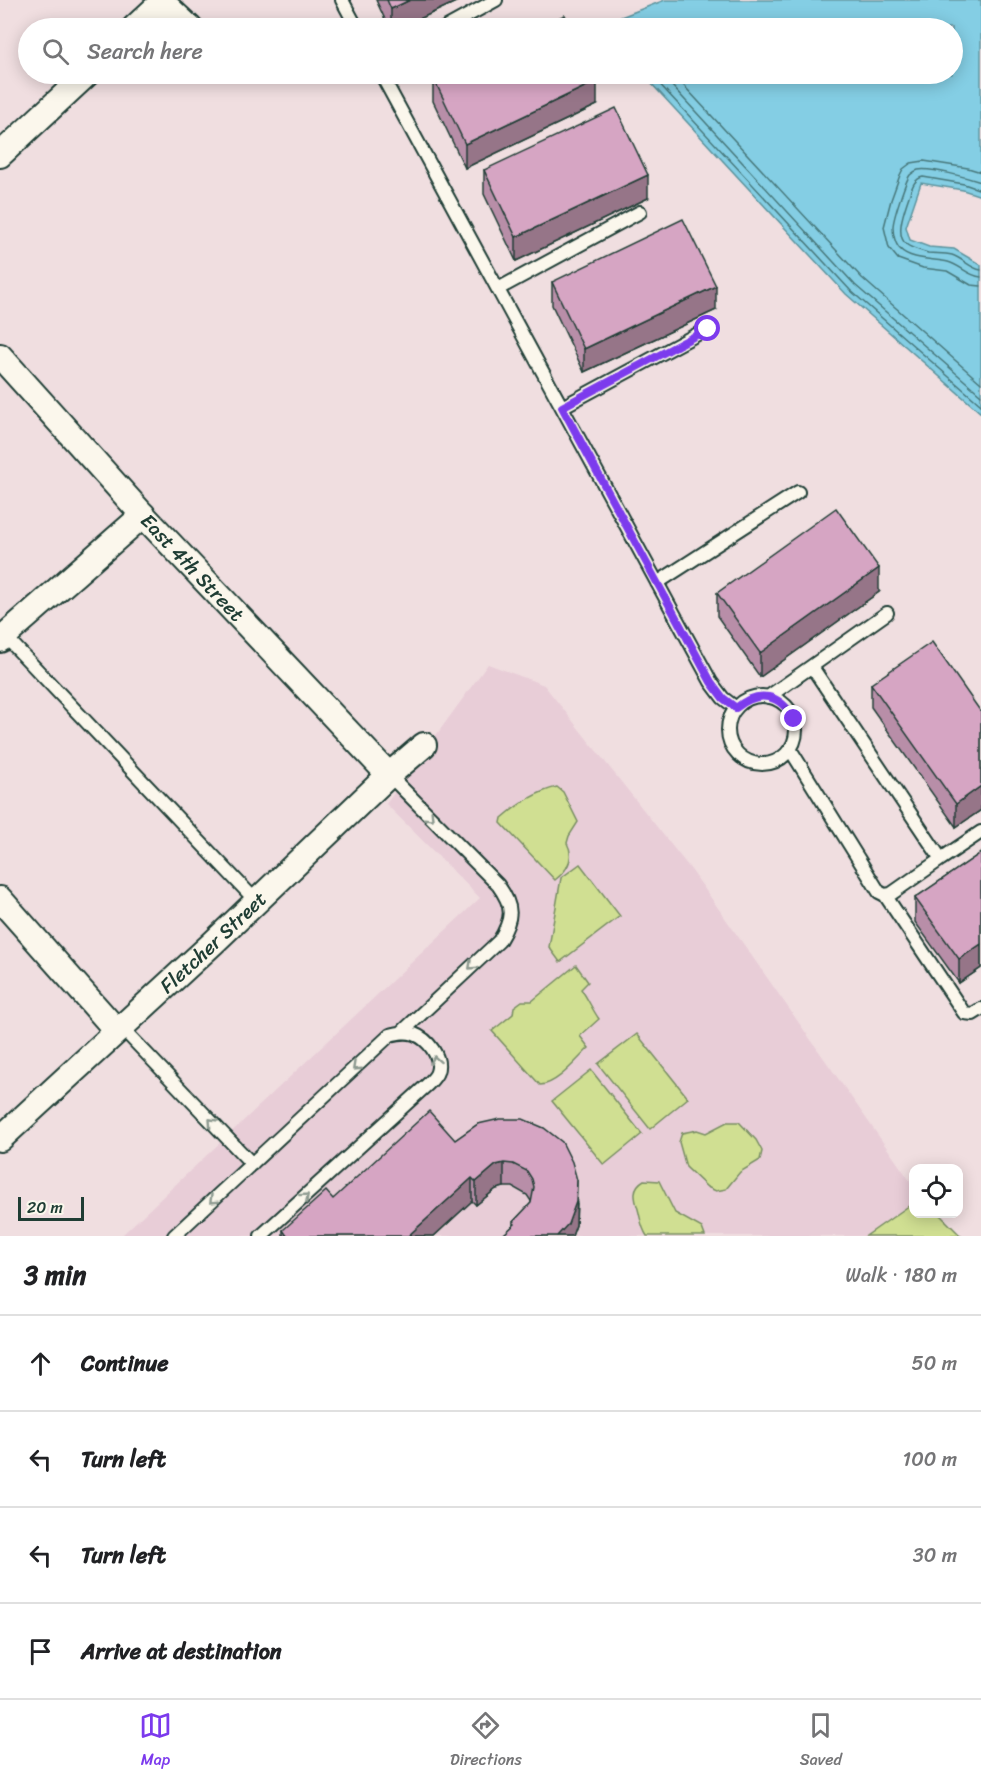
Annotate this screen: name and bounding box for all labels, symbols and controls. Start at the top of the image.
search box [18,18,963,84]
text: Search here [87,32,203,71]
icon: search [39,35,72,68]
route start [694,315,720,341]
street label: East 4th Street [132,505,253,631]
route end [780,705,806,731]
one-way arrow [423,809,434,820]
street label: Fletcher Street [151,883,276,1002]
one-way arrow [468,959,479,970]
one-way arrow [430,1055,442,1065]
one-way arrow [352,1059,363,1070]
one-way arrow [208,1118,219,1129]
map controls [909,1164,963,1218]
button: locate [909,1164,963,1218]
text: 20 m [27,1193,63,1222]
one-way arrow [209,1193,220,1204]
one-way arrow [298,1193,309,1204]
scale bar [18,1194,84,1222]
text: 3 min [24,1252,86,1298]
text: Walk · 180 m [846,1258,957,1293]
text: Continue [81,1344,169,1383]
text: 50 m [912,1346,957,1381]
icon: ahead [24,1347,57,1380]
text: Turn left [81,1440,166,1479]
text: 100 m [903,1442,957,1477]
icon: left [24,1443,57,1476]
text: Turn left [81,1536,166,1575]
text: 30 m [913,1538,957,1573]
icon: left [24,1539,57,1572]
text: Arrive at destination [81,1632,282,1671]
icon: arrive [24,1635,57,1668]
tab: Map [139,1709,172,1774]
tab: Directions [450,1709,522,1774]
tab: Saved [800,1709,842,1774]

